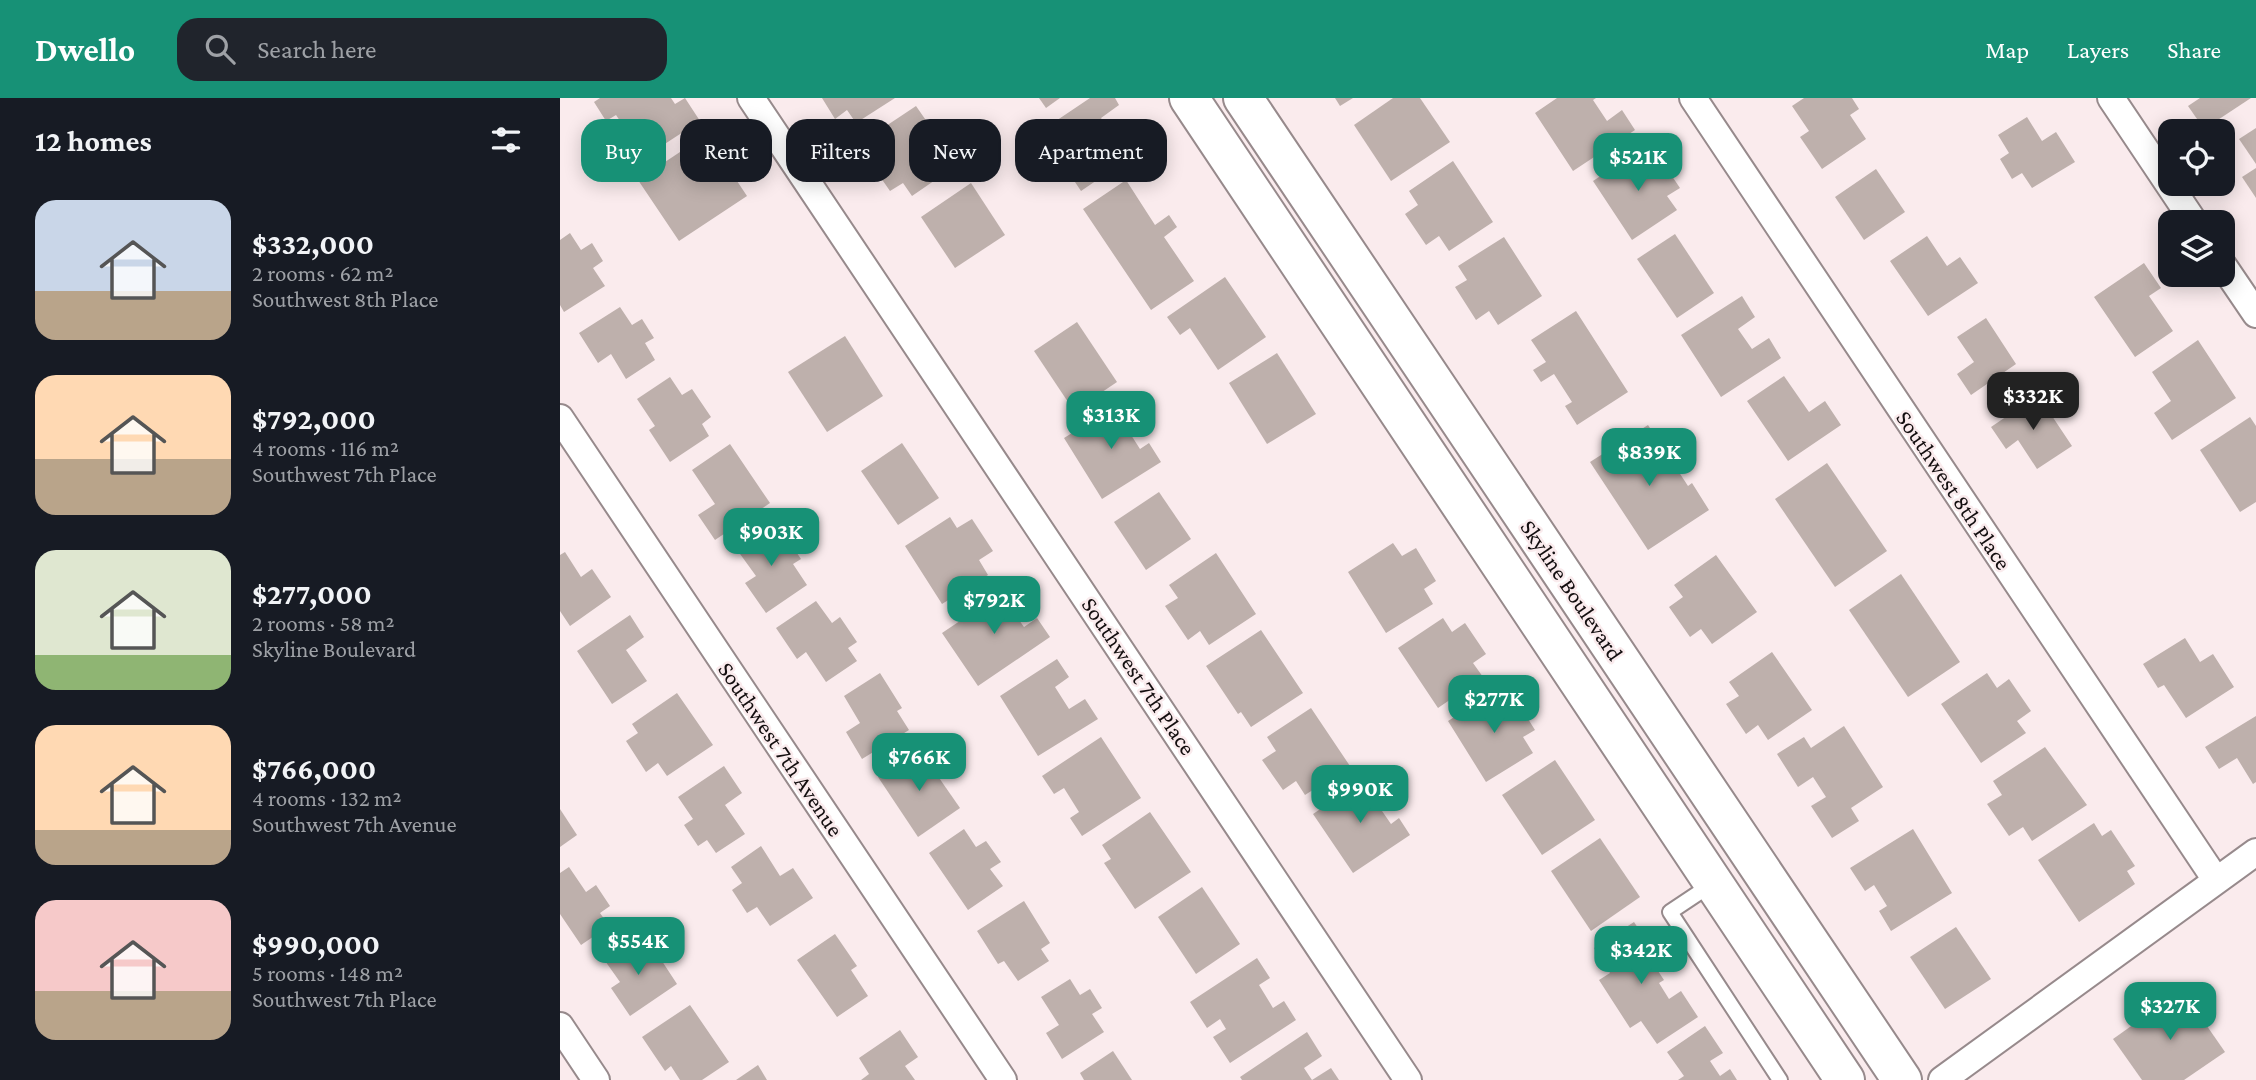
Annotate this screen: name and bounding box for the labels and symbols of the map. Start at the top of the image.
pin: $521K [1589,134,1687,193]
pin: $332K [1984,372,2082,432]
pin: $313K [1062,392,1160,451]
street label: Southwest 8th Place [1891,405,2017,575]
pin: $839K [1600,428,1698,488]
pin: $903K [722,508,820,568]
street label: Skyline Boulevard [1515,515,1629,665]
pin: $792K [945,576,1043,636]
street label: Southwest 7th Place [1077,592,1201,760]
street label: Southwest 7th Avenue [713,657,849,841]
pin: $277K [1445,676,1543,735]
pin: $766K [870,734,968,793]
pin: $990K [1311,766,1409,825]
pin: $554K [589,918,687,977]
pin: $342K [1592,926,1690,986]
pin: $327K [2121,982,2219,1042]

